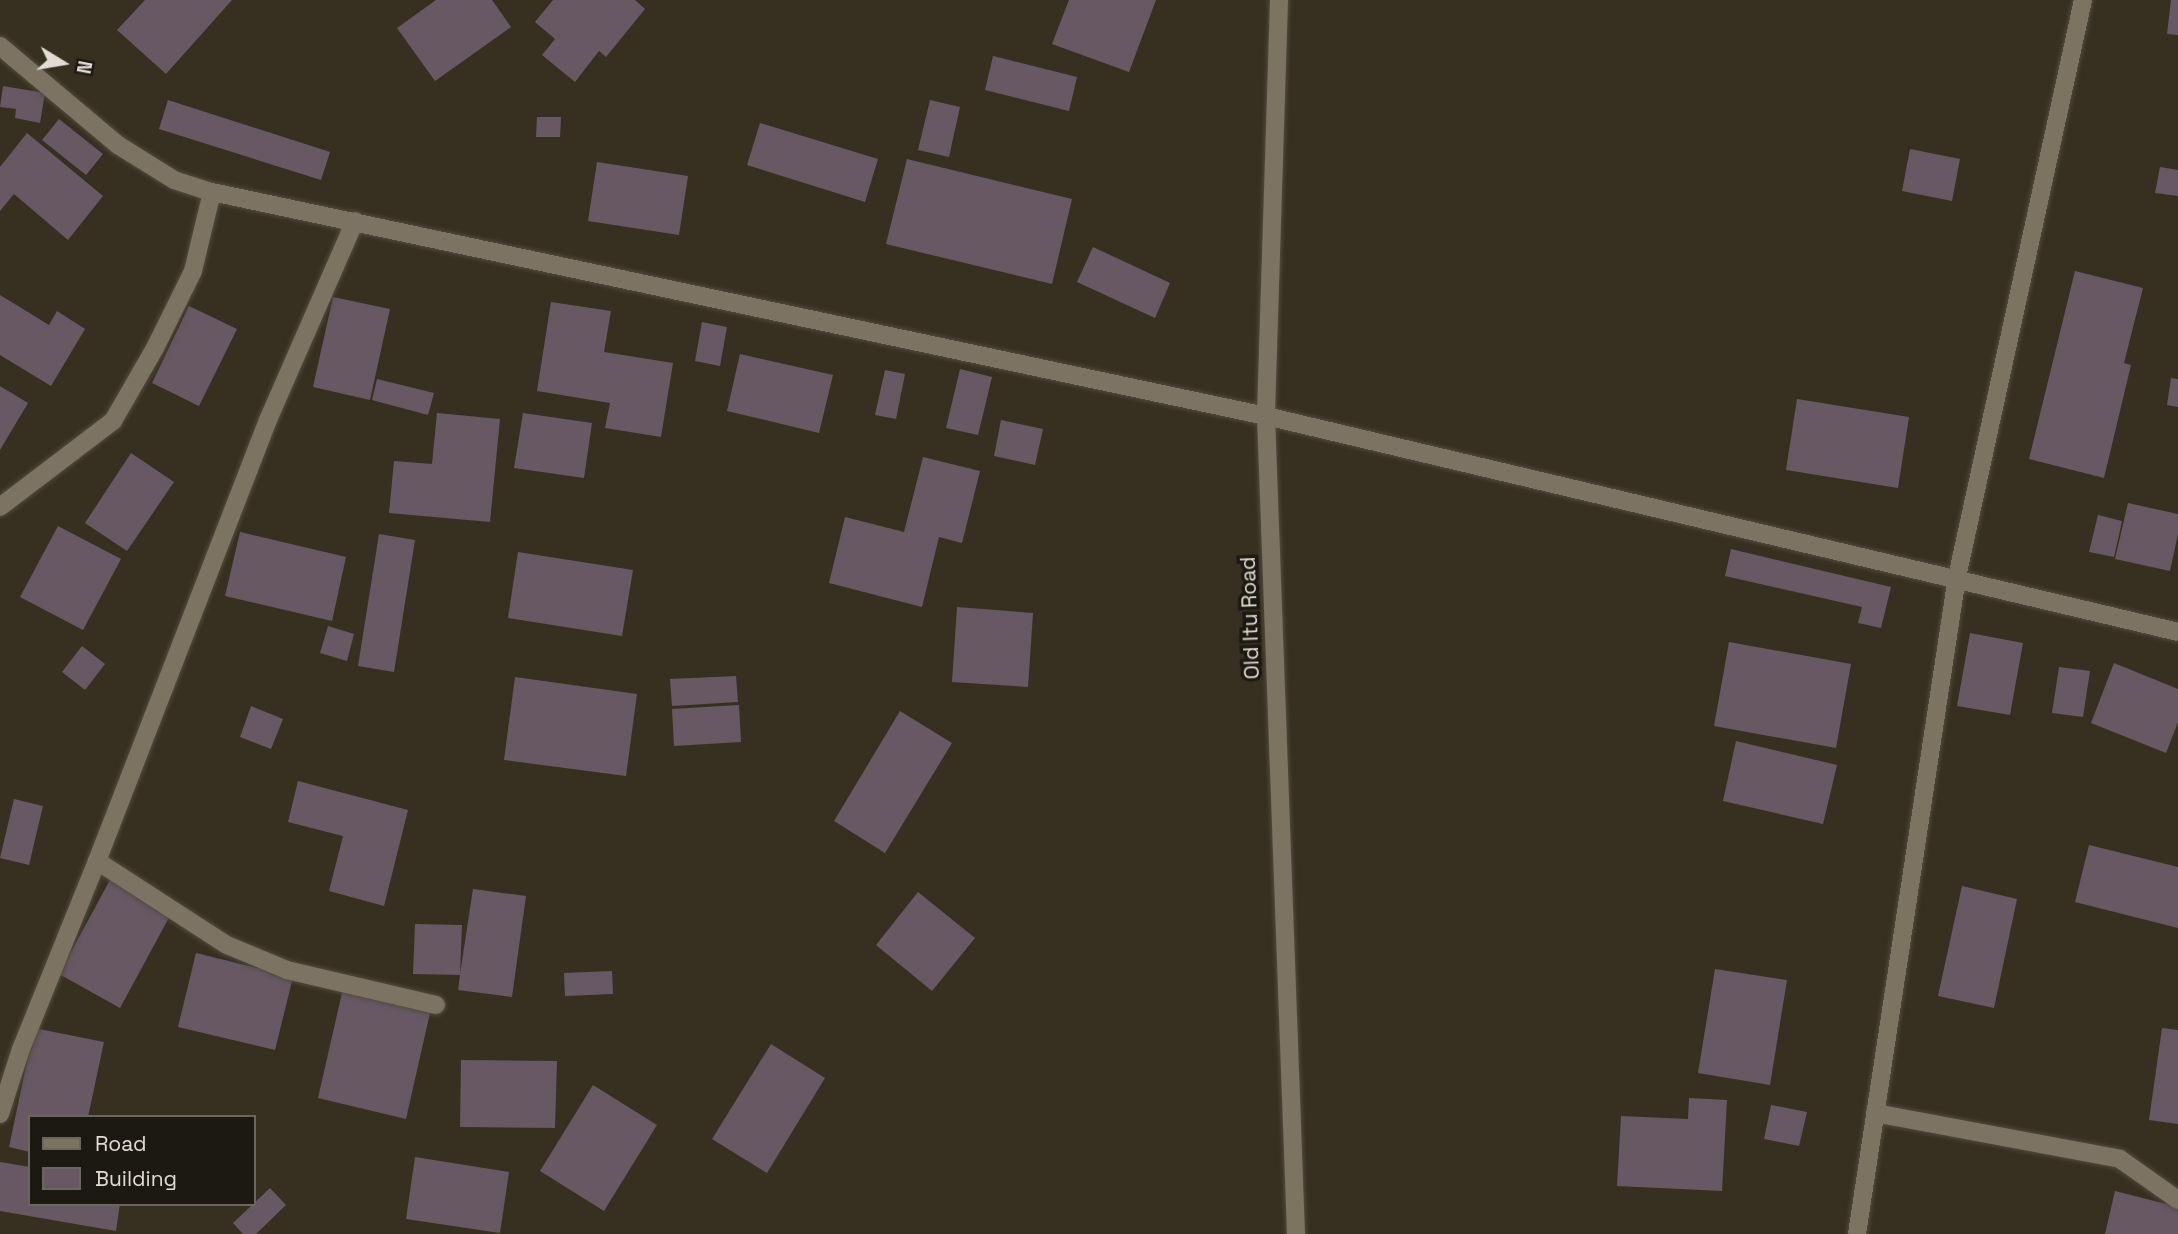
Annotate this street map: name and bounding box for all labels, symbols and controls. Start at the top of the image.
north arrow [28,28,98,98]
text: N [71,58,98,76]
street label: Old Itu Road [1235,556,1265,680]
legend [28,1115,256,1206]
text: Road [95,1130,147,1157]
text: Building [95,1165,177,1192]

